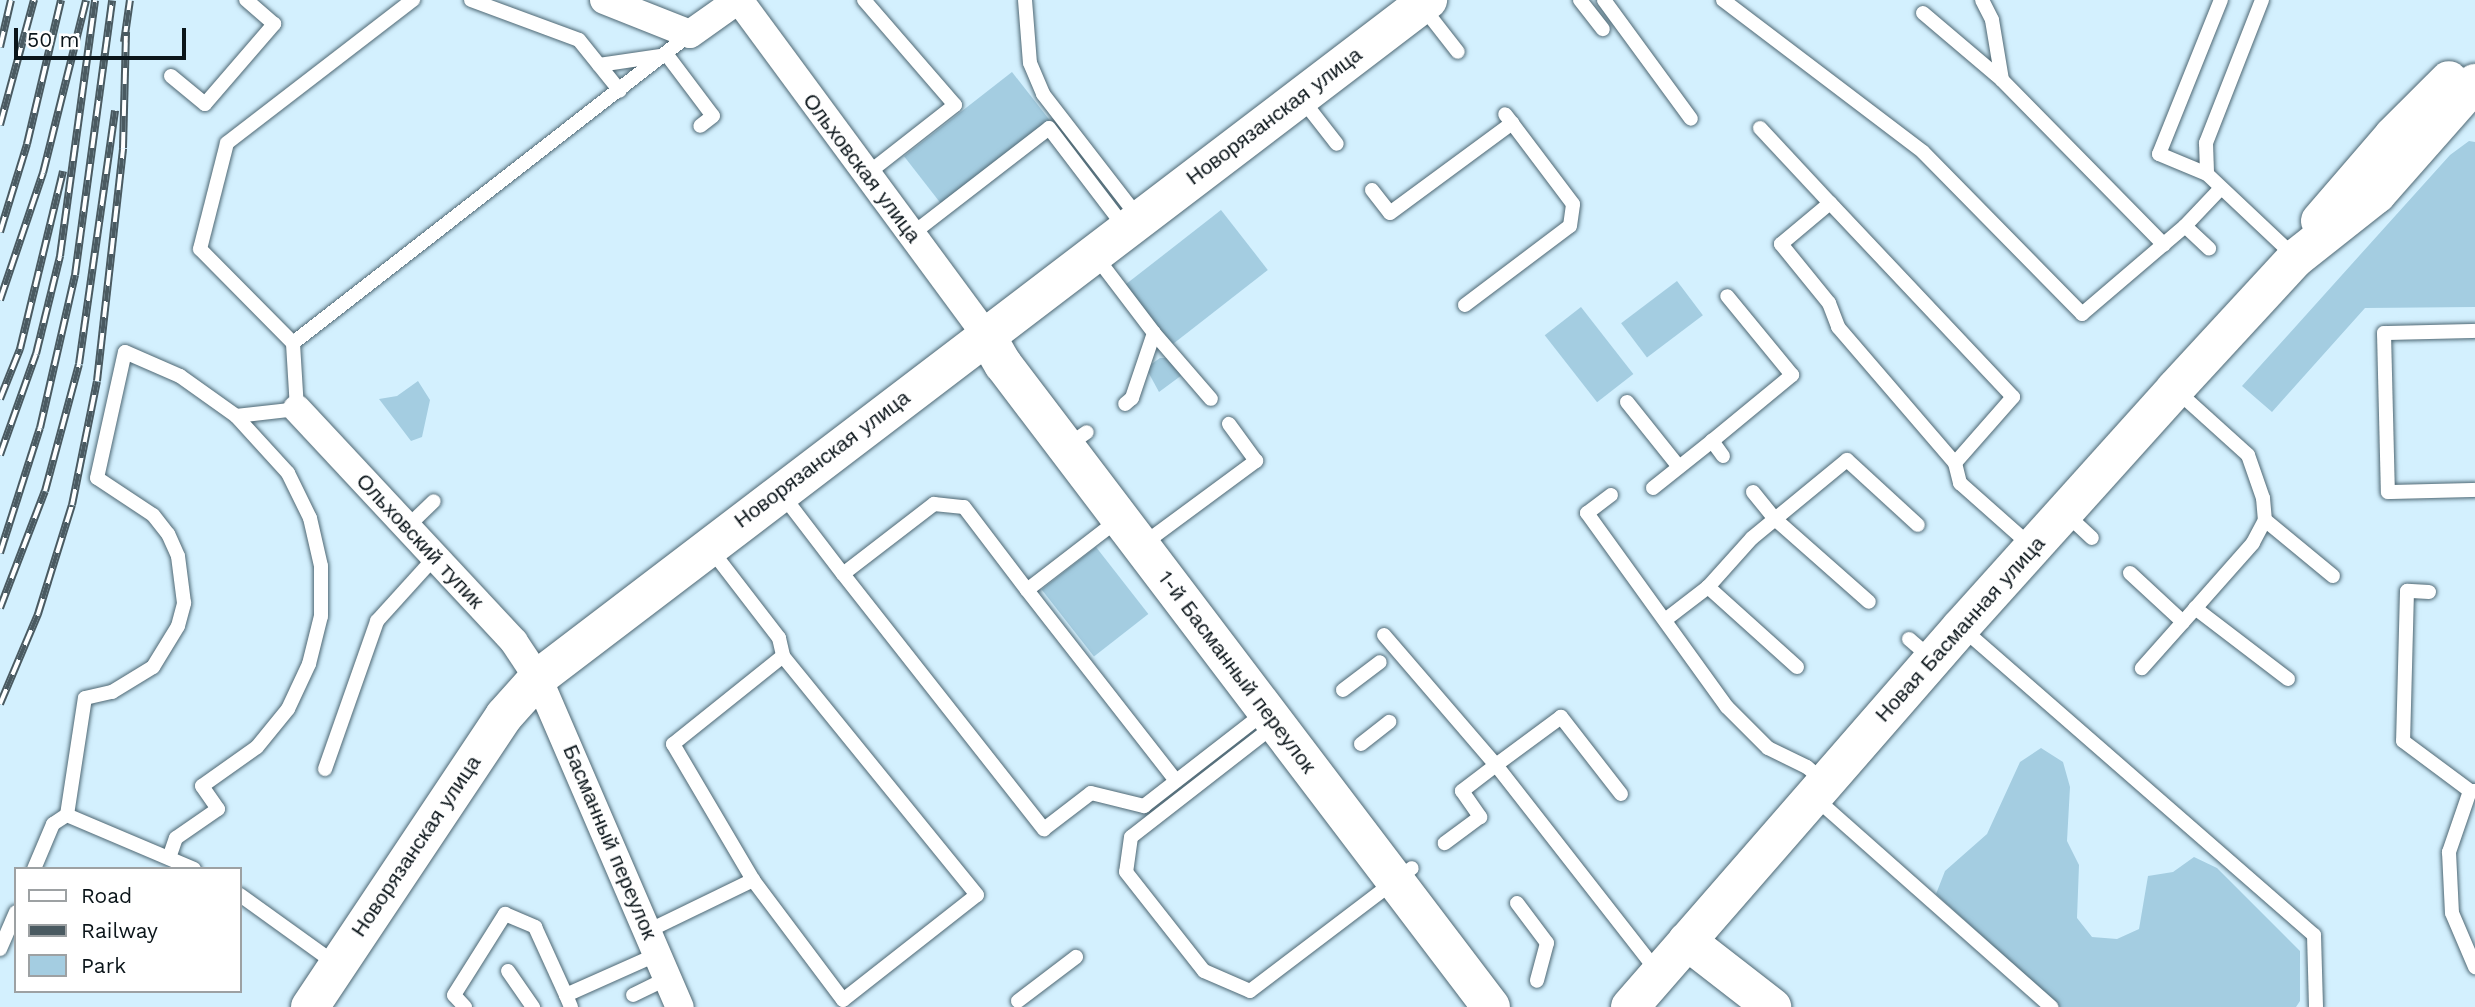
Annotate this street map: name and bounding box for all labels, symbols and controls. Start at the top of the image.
scale bar [18,14,189,58]
text: 50 m [27,27,79,52]
street label: Новорязанская улица [1181,42,1367,190]
street label: Ольховская улица [798,88,926,248]
street label: Новорязанская улица [729,385,915,533]
street label: Ольховский тупик [351,468,489,614]
street label: Новая Басманная улица [1870,531,2050,727]
street label: 1-й Басманный переулок [1153,566,1321,778]
street label: Басманный переулок [558,741,662,943]
street label: Новорязанская улица [346,751,486,941]
legend [14,867,242,993]
text: Road [81,883,132,908]
text: Railway [81,918,158,943]
text: Park [81,953,126,978]

